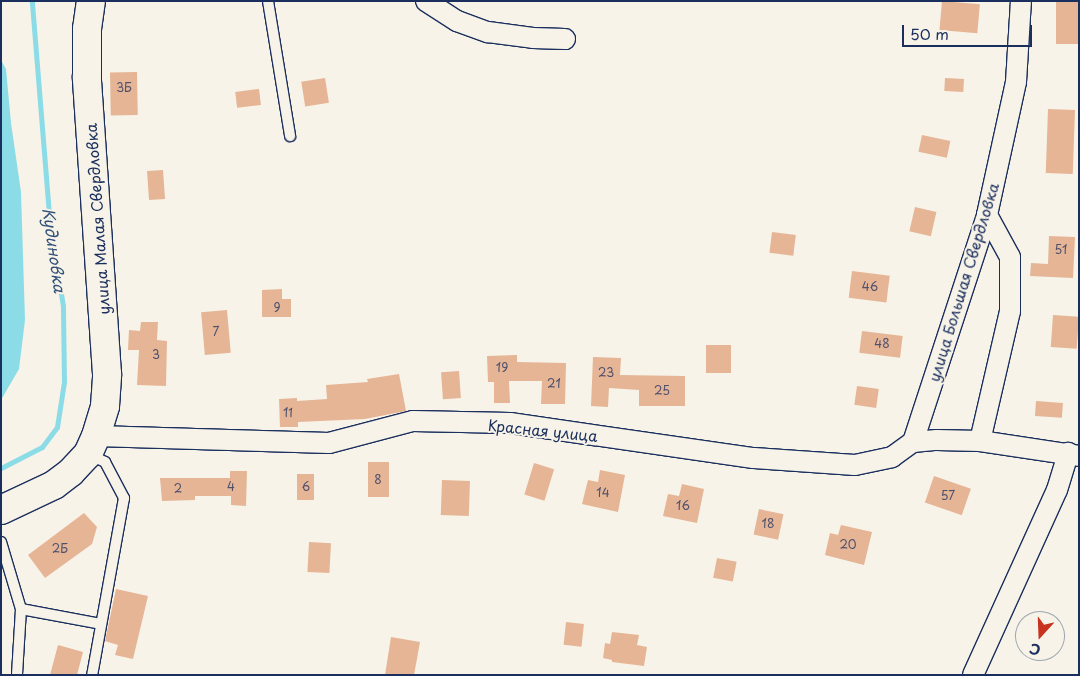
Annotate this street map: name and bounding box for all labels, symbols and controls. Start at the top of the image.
scale bar [905,15,1035,47]
text: 50 m [910,22,949,45]
house number: 3Б [116,81,132,95]
street label: улица Малая Свердловка [81,122,113,316]
street label: улица Большая Свердловка [924,180,1002,384]
water label: Кудиновка [40,206,70,294]
house number: 51 [1055,243,1067,257]
house number: 46 [862,280,878,294]
house number: 9 [273,301,281,315]
house number: 7 [213,325,219,339]
house number: 48 [874,337,890,351]
house number: 3 [152,348,160,362]
house number: 19 [496,361,508,375]
house number: 23 [598,366,614,380]
house number: 21 [547,377,561,391]
house number: 25 [654,384,670,398]
house number: 11 [283,406,293,420]
street label: Красная улица [487,415,599,445]
house number: 8 [374,473,382,487]
house number: 4 [227,480,235,494]
house number: 6 [302,480,310,494]
house number: 2 [174,482,182,496]
house number: 14 [596,486,610,500]
house number: 57 [941,489,955,503]
house number: 16 [676,499,690,513]
house number: 18 [762,517,774,531]
house number: 20 [839,538,857,552]
house number: 2Б [52,542,68,556]
north arrow [1015,611,1065,661]
text: С [1027,638,1044,661]

